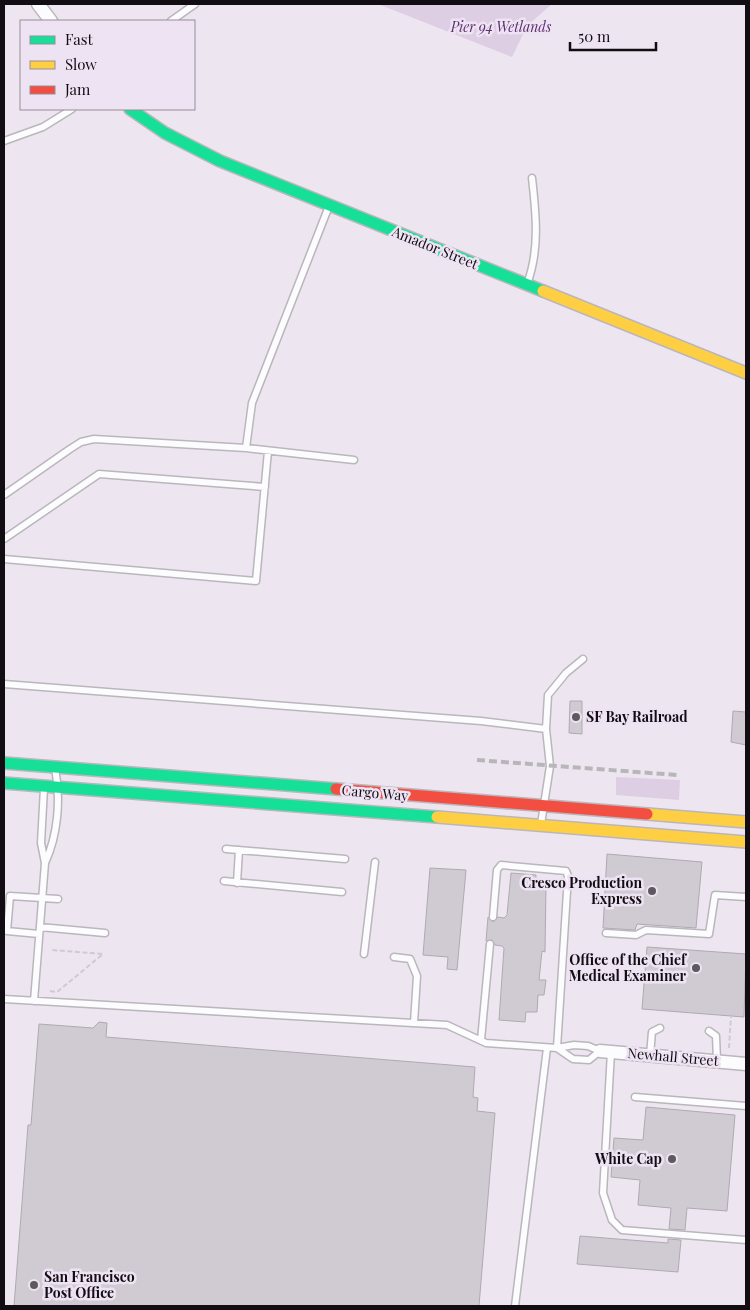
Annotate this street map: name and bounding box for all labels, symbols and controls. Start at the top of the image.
park label: Pier 94 Wetlands [450,17,552,36]
legend [20,20,195,110]
scale bar [570,20,656,52]
text: 50 m [578,26,611,46]
text: Fast [65,29,94,49]
text: Slow [65,54,97,74]
text: Jam [64,79,91,99]
street label: Amador Street [388,221,482,274]
place label: SF Bay Railroad [586,707,688,726]
marker: SF Bay Railroad [570,711,582,723]
street label: Cargo Way [341,780,409,805]
place label: Cresco Production Express [521,873,642,908]
marker: Cresco Production Express [646,885,658,897]
place label: Office of the Chief Medical Examiner [569,950,687,985]
marker: Office of the Chief Medical Examiner [690,962,702,974]
street label: Newhall Street [627,1043,720,1070]
place label: White Cap [594,1149,662,1168]
marker: White Cap [666,1153,678,1165]
place label: San Francisco Post Office [44,1267,135,1302]
marker: San Francisco Post Office [28,1279,40,1291]

